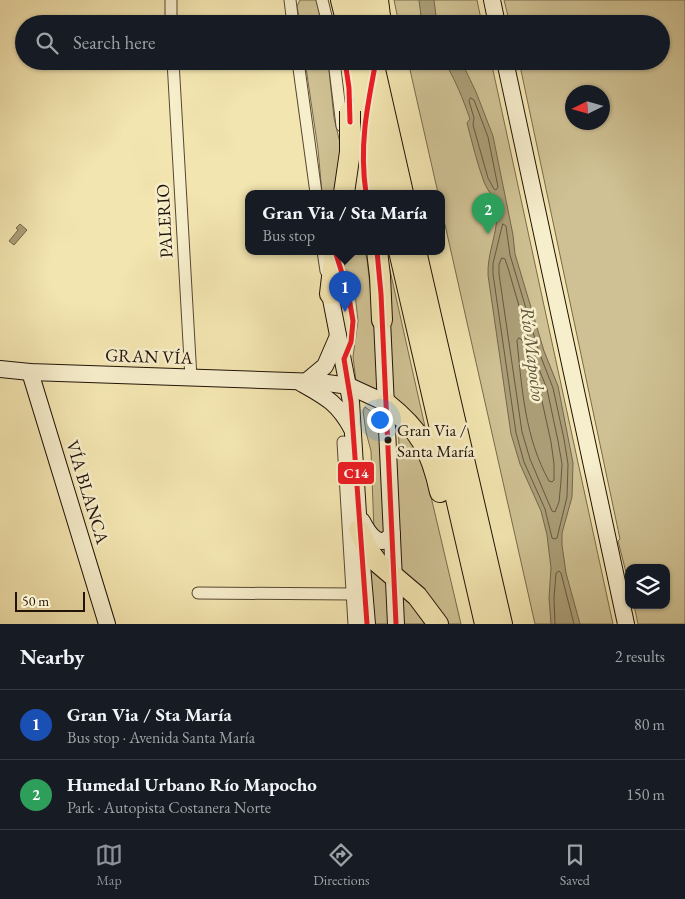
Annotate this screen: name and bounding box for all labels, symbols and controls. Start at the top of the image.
search box [15,15,670,70]
icon: search [33,29,61,57]
text: Search here [73,30,155,55]
north arrow [565,85,610,130]
street label: PALERIO [151,183,177,259]
popup [245,190,445,255]
pin: 2 [472,193,504,234]
text: Gran Via / Sta María [263,200,427,225]
text: Bus stop [263,225,315,246]
pin: 1 [329,271,361,312]
water label: Río Mapocho [515,305,551,403]
street label: GRAN VÍA [105,343,194,369]
your location [367,407,393,433]
place label: Gran Via / Santa María [397,419,475,462]
marker: Gran Via / Santa María [383,435,393,445]
street label: VÍA BLANCA [61,437,115,547]
line badge: C14 [337,461,375,485]
text: C14 [344,464,369,482]
map controls [625,564,670,609]
button: layers [625,564,670,609]
scale bar [15,589,85,612]
text: 50 m [22,592,49,610]
text: Nearby [20,643,84,670]
text: 2 results [615,646,665,667]
text: Gran Via / Sta María [67,702,232,727]
text: 1 [32,714,40,735]
text: 80 m [634,714,665,735]
text: Bus stop · Avenida Santa María [67,727,255,748]
text: Humedal Urbano Río Mapocho [67,772,317,797]
text: 2 [32,784,40,805]
text: 150 m [626,784,665,805]
text: Park · Autopista Costanera Norte [67,797,271,818]
tab: Map [95,841,123,889]
tab: Directions [313,841,370,889]
tab: Saved [560,841,590,889]

